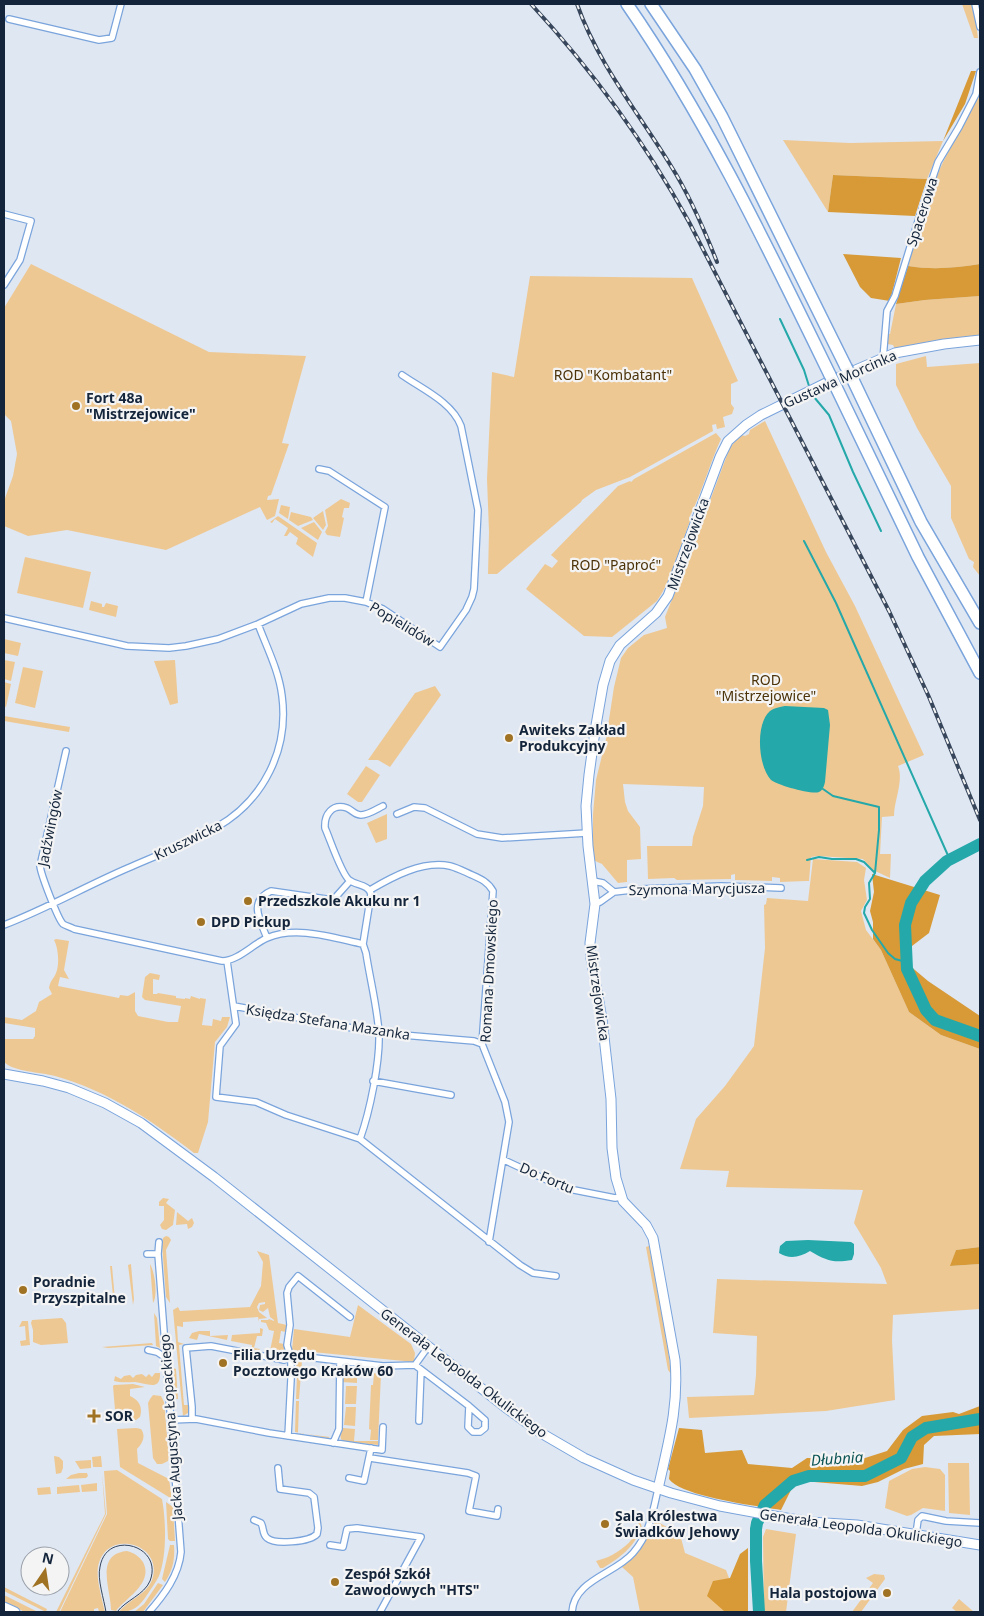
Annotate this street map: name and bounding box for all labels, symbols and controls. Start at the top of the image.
street label: Spacerowa [901,175,942,249]
street label: Gustawa Morcinka [780,345,899,412]
park label: ROD "Kombatant" [554,365,672,384]
place label: Fort 48a "Mistrzejowice" [86,388,196,423]
marker: Fort 48a "Mistrzejowice" [70,400,82,412]
street label: Mistrzejowicka [662,495,713,593]
park label: ROD "Paproć" [571,555,661,574]
street label: Popielidów [366,597,438,650]
park label: ROD "Mistrzejowice" [716,670,816,705]
place label: Awiteks Zakład Produkcyjny [519,720,625,755]
marker: Awiteks Zakład Produkcyjny [503,732,515,744]
street label: Jadźwingów [32,788,66,870]
street label: Kruszwicka [151,815,225,864]
street label: Szymona Marycjusza [628,878,766,899]
place label: Przedszkole Akuku nr 1 [258,891,420,910]
marker: Przedszkole Akuku nr 1 [242,895,254,907]
street label: Romana Dmowskiego [475,899,502,1043]
place label: DPD Pickup [211,912,291,931]
marker: DPD Pickup [195,916,207,928]
street label: Mistrzejowicka [582,944,615,1042]
street label: Księdza Stefana Mazanka [245,999,412,1044]
street label: Do Fortu [517,1158,577,1198]
place label: Poradnie Przyszpitalne [33,1272,126,1307]
marker: Poradnie Przyszpitalne [17,1284,29,1296]
street label: Generała Leopolda Okulickiego [377,1303,552,1442]
street label: Jacka Augustyna Łopackiego [155,1333,187,1523]
place label: Filia Urzędu Pocztowego Kraków 60 [233,1345,393,1380]
marker: Filia Urzędu Pocztowego Kraków 60 [217,1357,229,1369]
place label: SOR [105,1406,134,1425]
marker: SOR [87,1409,101,1423]
water label: Dłubnia [810,1446,864,1470]
street label: Generała Leopolda Okulickiego [758,1504,964,1551]
place label: Sala Królestwa Świadków Jehowy [615,1506,739,1541]
marker: Sala Królestwa Świadków Jehowy [599,1518,611,1530]
north arrow [20,1546,70,1596]
text: N [40,1547,56,1568]
place label: Zespół Szkół Zawodowych "HTS" [345,1564,479,1599]
marker: Zespół Szkół Zawodowych "HTS" [329,1576,341,1588]
place label: Hala postojowa [769,1583,877,1602]
marker: Hala postojowa [881,1587,893,1599]

